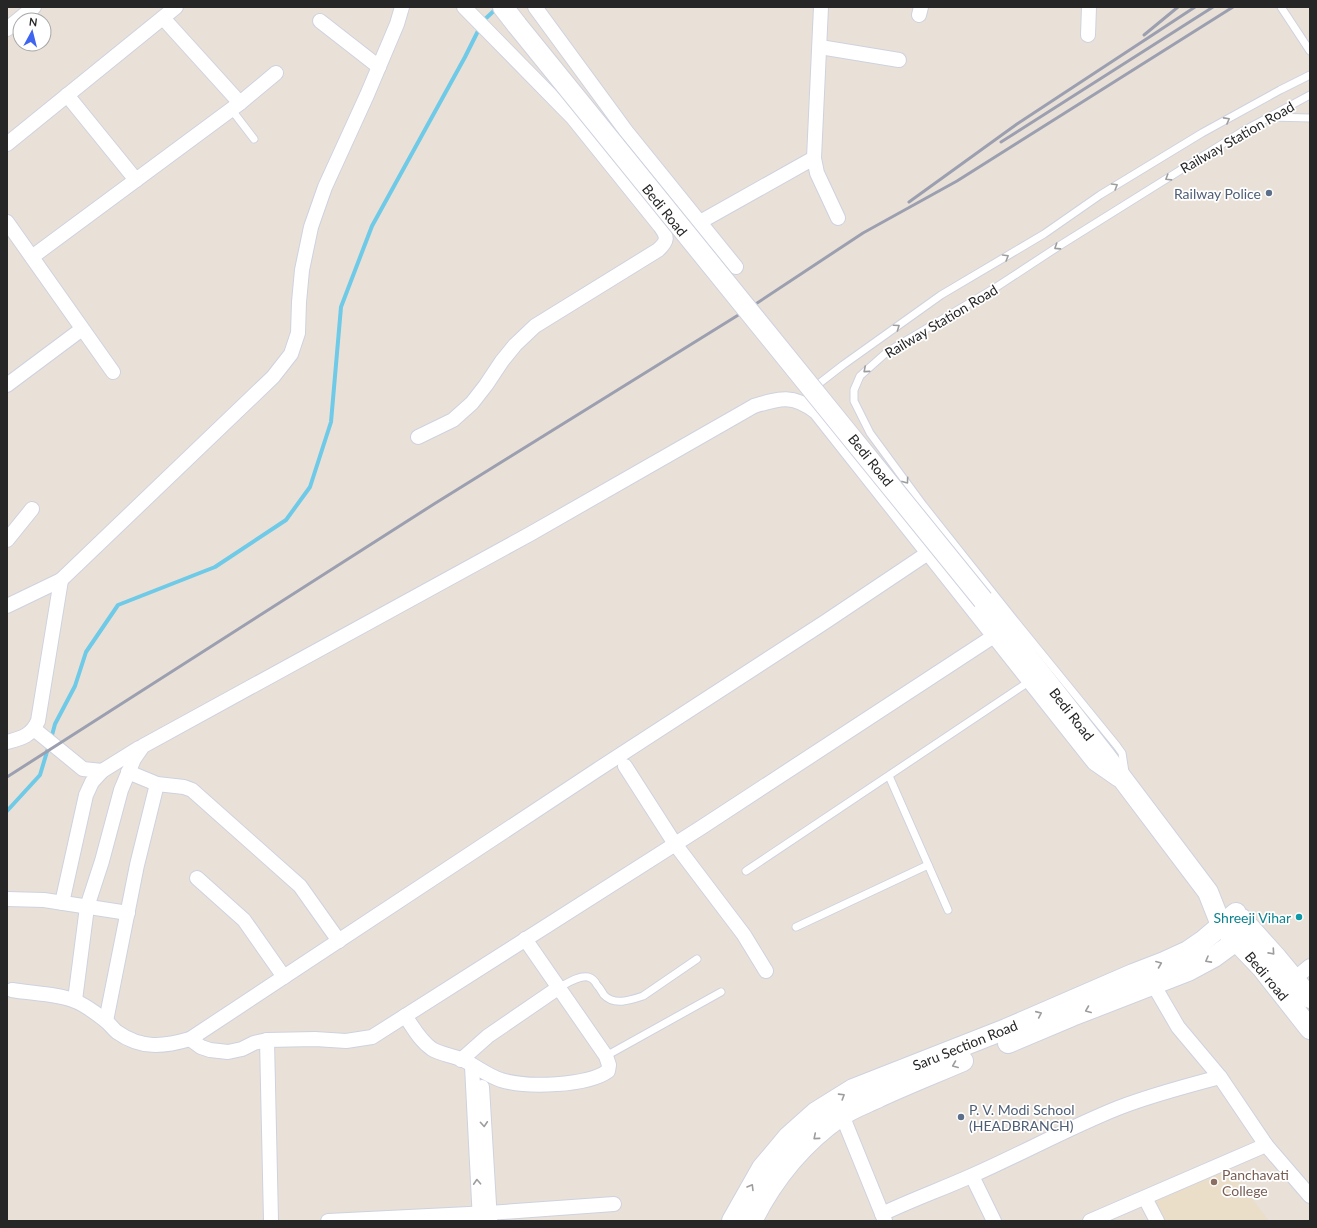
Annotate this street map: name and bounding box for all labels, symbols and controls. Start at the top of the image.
north arrow [12,12,52,52]
text: N [28,15,38,29]
street label: Railway Station Road [1177,97,1297,177]
one-way arrow [1223,117,1230,124]
one-way arrow [1165,173,1172,181]
street label: Bedi Road [639,180,691,240]
one-way arrow [1111,183,1118,191]
place label: Railway Police [1174,185,1261,202]
marker: Railway Police [1264,188,1274,198]
one-way arrow [1054,242,1061,250]
one-way arrow [1002,254,1009,261]
street label: Railway Station Road [881,281,1001,361]
one-way arrow [892,325,899,332]
one-way arrow [863,366,871,373]
street label: Bedi Road [845,430,897,490]
one-way arrow [901,477,908,484]
street label: Bedi Road [1046,684,1098,744]
place label: Shreeji Vihar [1214,909,1291,926]
marker: Shreeji Vihar [1294,912,1304,922]
one-way arrow [1267,947,1274,955]
street label: Bedi road [1242,948,1292,1004]
one-way arrow [1205,955,1212,962]
one-way arrow [1156,960,1163,968]
one-way arrow [1084,1005,1091,1013]
one-way arrow [1035,1011,1043,1019]
street label: Saru Section Road [910,1016,1020,1074]
one-way arrow [951,1060,958,1068]
one-way arrow [838,1094,845,1101]
place label: P. V. Modi School (HEADBRANCH) [969,1101,1074,1134]
marker: P. V. Modi School (HEADBRANCH) [956,1112,966,1122]
one-way arrow [480,1121,489,1127]
one-way arrow [813,1132,820,1139]
place label: Panchavati College [1222,1166,1289,1199]
marker: Panchavati College [1209,1177,1219,1187]
one-way arrow [473,1179,482,1185]
one-way arrow [746,1184,753,1191]

